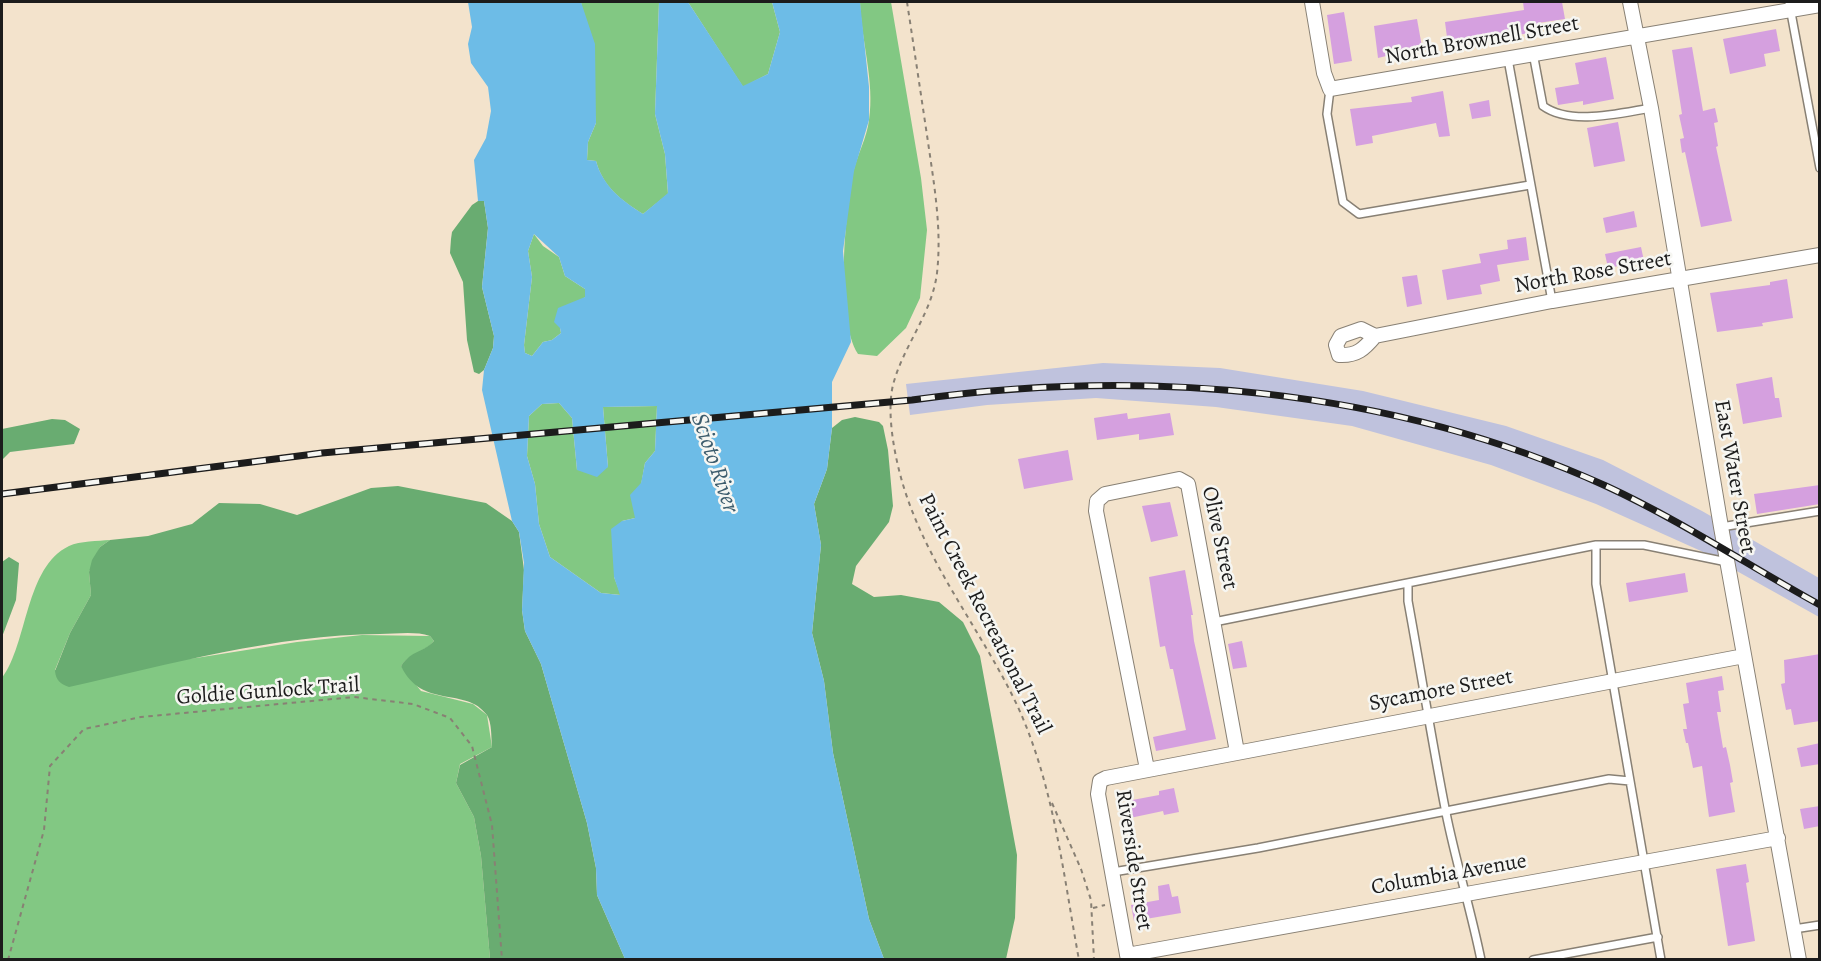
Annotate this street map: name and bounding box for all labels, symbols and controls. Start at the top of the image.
street label: North Brownell Street [1383,11,1581,71]
street label: North Rose Street [1512,246,1674,300]
street label: East Water Street [1707,398,1761,556]
water label: Scioto River [684,410,744,516]
street label: Olive Street [1195,484,1243,592]
street label: Paint Creek Recreational Trail [912,489,1056,739]
street label: Sycamore Street [1367,664,1515,718]
street label: Goldie Gunlock Trail [176,672,360,712]
street label: Riverside Street [1109,788,1157,932]
street label: Columbia Avenue [1369,848,1529,902]

